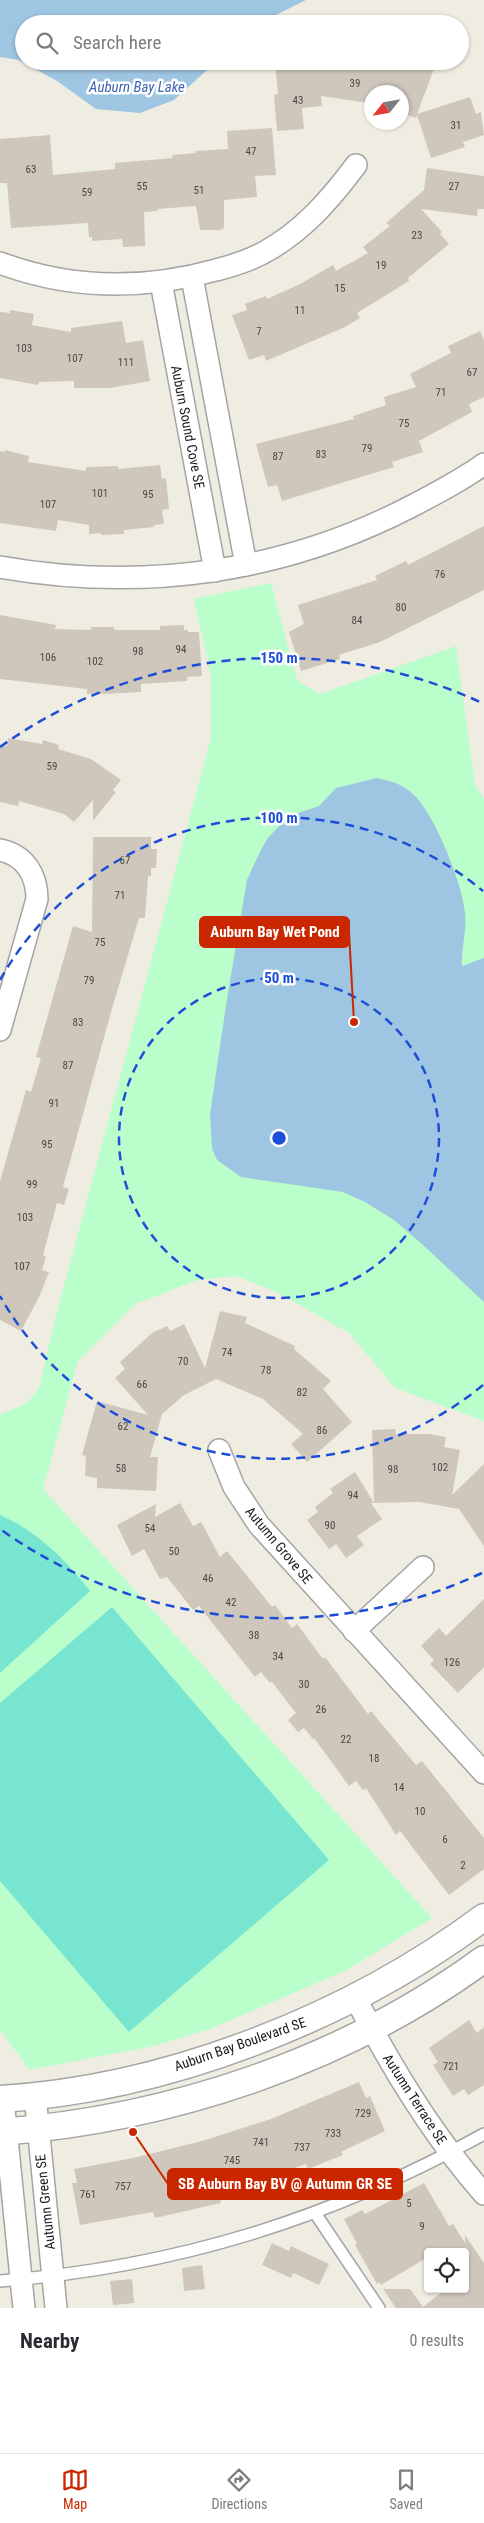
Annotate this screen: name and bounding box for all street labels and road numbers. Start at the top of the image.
street label: Auburn Sound Cove SE [168,364,208,490]
street label: Autumn Grove SE [242,1503,316,1587]
street label: Auburn Bay Boulevard SE [172,2014,308,2074]
street label: Autumn Terrace SE [380,2051,450,2147]
street label: Autumn Green SE [32,2153,58,2251]

